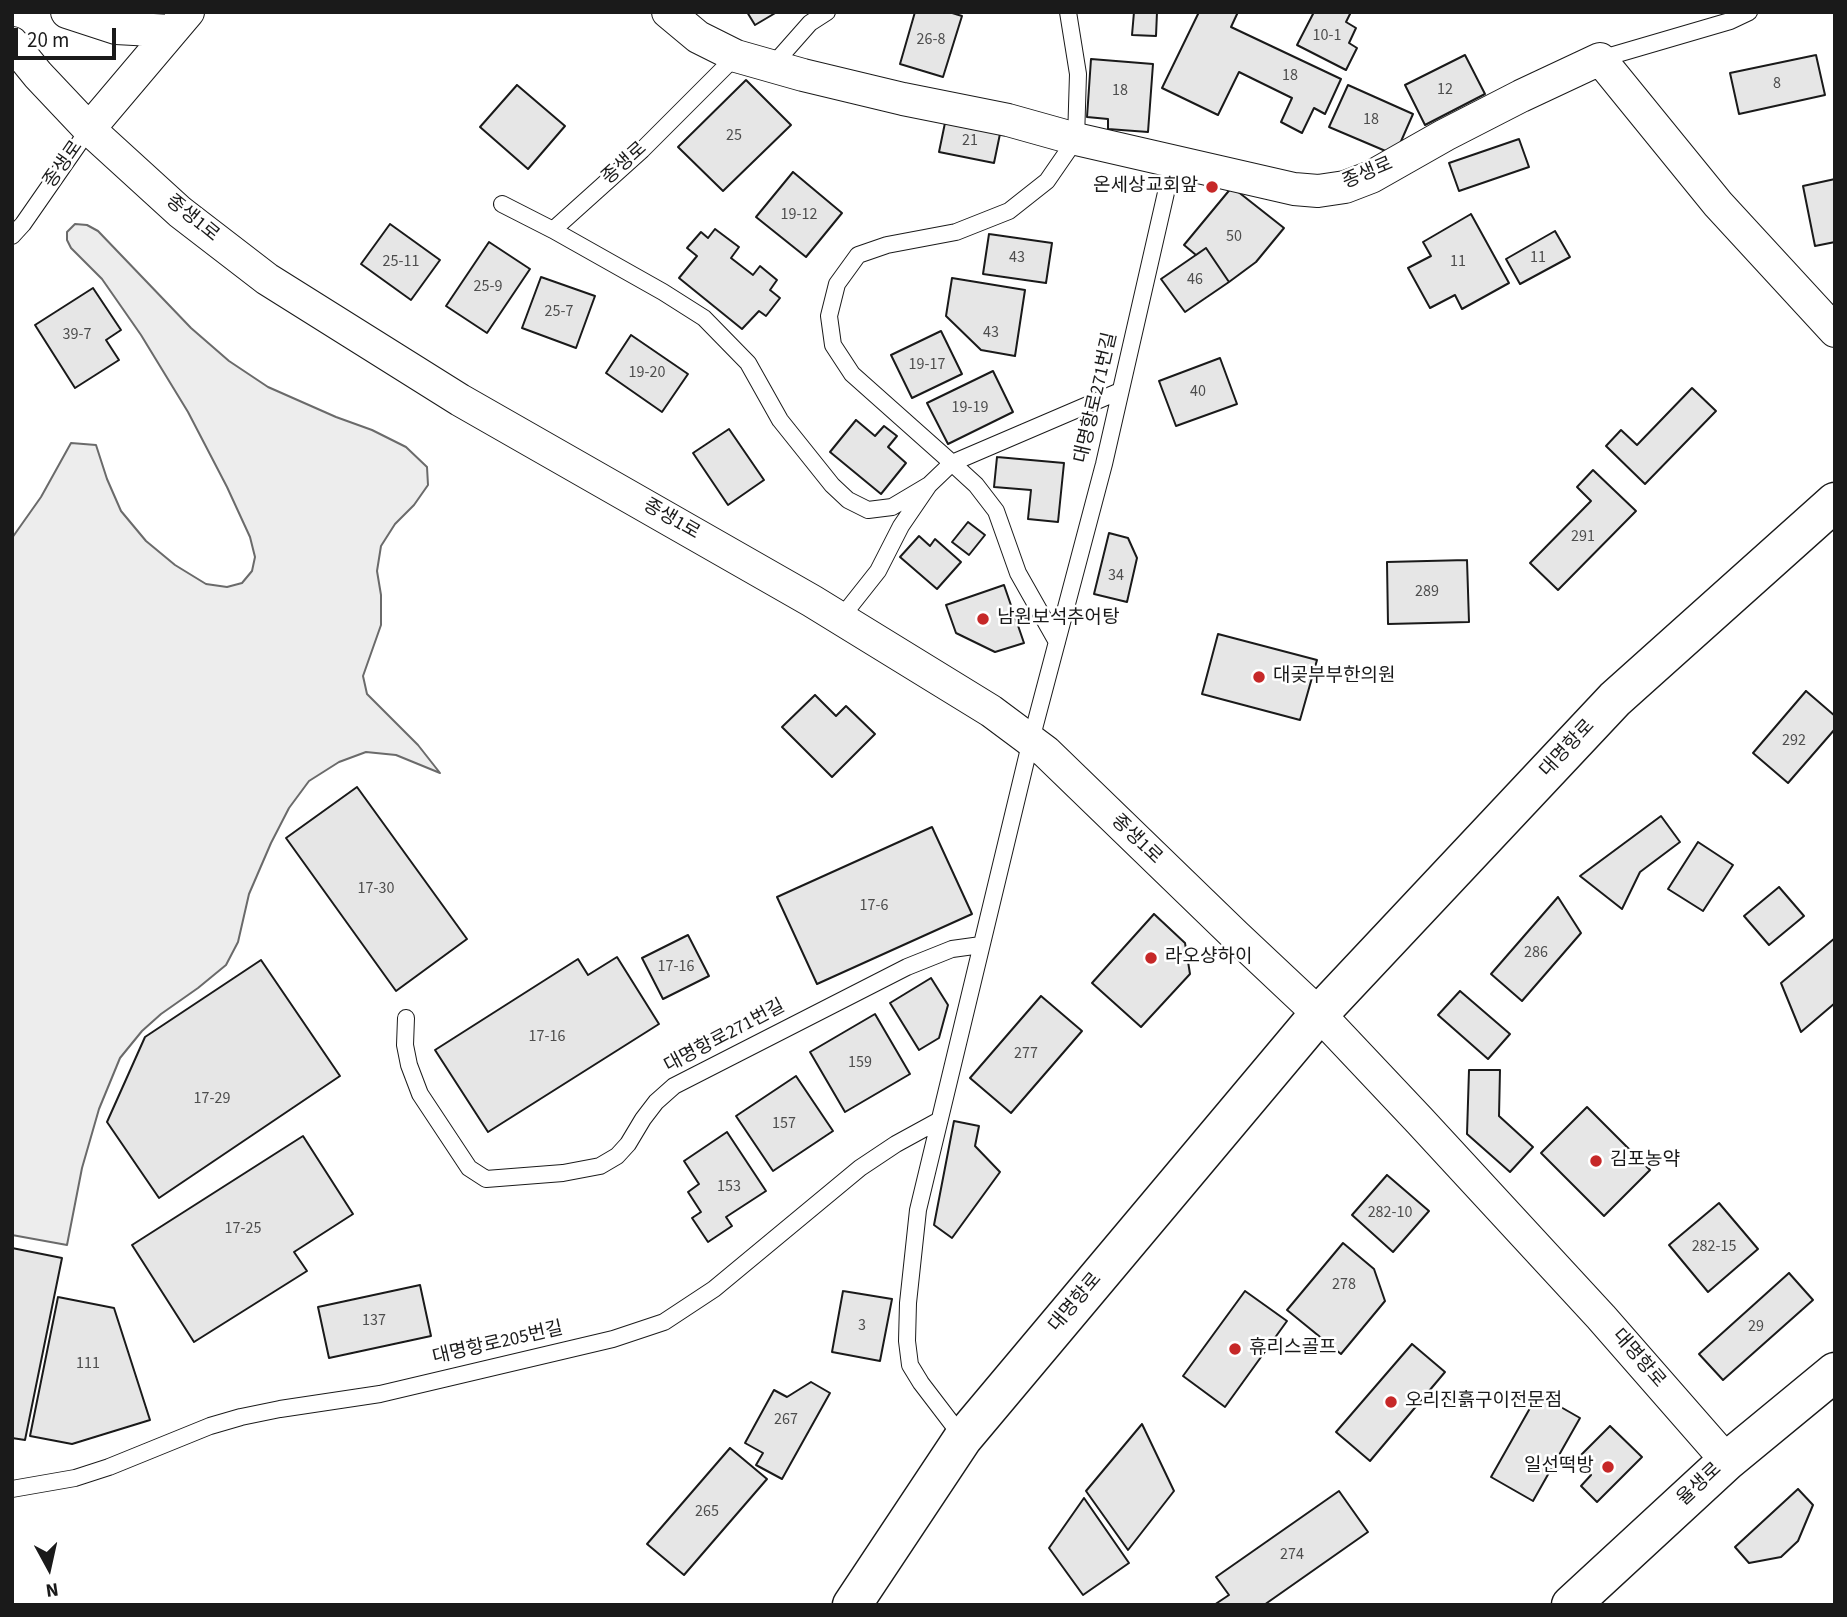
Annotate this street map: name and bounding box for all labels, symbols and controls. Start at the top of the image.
scale bar [18,14,119,58]
text: 20 m [27,25,69,55]
house number: 10-1 [1313,26,1341,46]
house number: 26-8 [917,30,945,50]
house number: 18 [1282,66,1298,86]
house number: 8 [1773,74,1781,94]
house number: 12 [1437,80,1453,100]
house number: 18 [1112,81,1128,101]
house number: 18 [1363,110,1379,130]
house number: 25 [726,126,742,146]
house number: 21 [962,131,978,151]
street label: 종생로 [40,137,88,193]
street label: 종생로 [598,138,652,190]
street label: 종생로 [1339,153,1397,195]
place label: 온세상교회앞 [1093,176,1198,198]
marker: 온세상교회앞 [1204,179,1220,195]
street label: 종생1로 [161,191,223,247]
house number: 19-12 [781,205,817,225]
house number: 50 [1226,227,1242,247]
house number: 43 [1009,248,1025,268]
house number: 11 [1530,248,1546,268]
house number: 25-11 [383,252,419,272]
house number: 11 [1450,252,1466,272]
house number: 46 [1187,270,1203,290]
house number: 25-9 [474,277,502,297]
house number: 25-7 [545,302,573,322]
house number: 43 [983,323,999,343]
house number: 39-7 [63,325,91,345]
street label: 대명항로271번길 [1071,331,1123,465]
house number: 19-17 [909,355,945,375]
house number: 19-20 [629,363,665,383]
house number: 40 [1190,382,1206,402]
house number: 19-19 [952,398,988,418]
street label: 종생1로 [639,495,703,545]
house number: 291 [1571,527,1595,547]
house number: 34 [1108,566,1124,586]
house number: 289 [1415,582,1439,602]
place label: 남원보석추어탕 [997,608,1119,630]
marker: 남원보석추어탕 [975,611,991,627]
place label: 대곶부부한의원 [1273,666,1395,688]
marker: 대곶부부한의원 [1251,669,1267,685]
street label: 대명항로 [1536,716,1600,782]
house number: 292 [1782,731,1806,751]
street label: 종생1로 [1106,810,1166,870]
house number: 17-30 [358,879,394,899]
house number: 17-6 [860,896,888,916]
house number: 286 [1524,943,1548,963]
place label: 라오샹하이 [1165,947,1252,969]
marker: 라오샹하이 [1143,950,1159,966]
house number: 17-16 [658,957,694,977]
street label: 대명항로271번길 [661,996,789,1078]
house number: 17-16 [529,1027,565,1047]
house number: 277 [1014,1044,1038,1064]
house number: 159 [848,1053,872,1073]
house number: 17-29 [194,1089,230,1109]
house number: 157 [772,1114,796,1134]
place label: 김포농약 [1610,1150,1680,1172]
marker: 김포농약 [1588,1153,1604,1169]
house number: 153 [717,1177,741,1197]
house number: 282-10 [1368,1203,1412,1223]
house number: 17-25 [225,1219,261,1239]
house number: 282-15 [1692,1237,1736,1257]
street label: 대명항로 [1045,1269,1107,1337]
house number: 278 [1332,1275,1356,1295]
house number: 137 [362,1311,386,1331]
house number: 3 [858,1316,866,1336]
house number: 29 [1748,1317,1764,1337]
street label: 대명항로205번길 [431,1318,565,1370]
street label: 대명항로 [1606,1325,1670,1393]
place label: 휴리스골프 [1249,1338,1336,1360]
marker: 휴리스골프 [1227,1341,1243,1357]
house number: 111 [76,1354,100,1374]
place label: 오리진흙구이전문점 [1405,1391,1562,1413]
marker: 오리진흙구이전문점 [1383,1394,1399,1410]
house number: 267 [774,1410,798,1430]
place label: 일선떡방 [1524,1456,1594,1478]
marker: 일선떡방 [1600,1459,1616,1475]
street label: 율생로 [1673,1459,1727,1511]
house number: 265 [695,1502,719,1522]
north arrow [14,1533,84,1603]
house number: 274 [1280,1545,1304,1565]
text: N [44,1575,60,1604]

